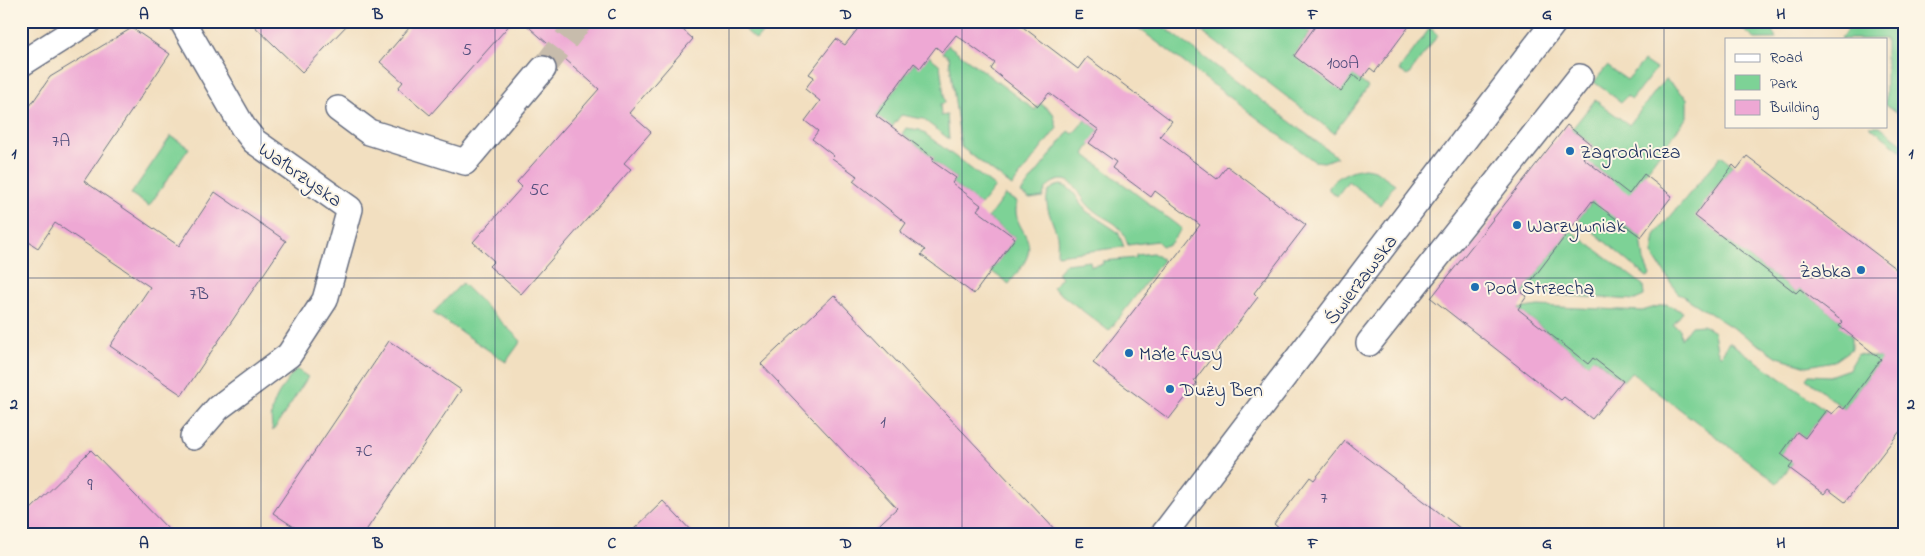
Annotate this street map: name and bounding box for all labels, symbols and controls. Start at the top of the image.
text: A [139,3,149,27]
text: B [372,3,384,27]
text: C [608,3,617,27]
text: D [839,3,852,27]
text: E [1074,3,1084,27]
text: F [1307,3,1319,27]
text: G [1542,3,1552,27]
text: H [1776,3,1786,27]
house number: 5 [462,38,472,64]
legend [1725,38,1888,128]
text: Road [1770,47,1803,69]
house number: 100A [1327,51,1359,77]
text: Park [1770,73,1798,95]
text: Building [1769,97,1819,120]
house number: 7A [52,129,70,155]
street label: Wałbrzyska [252,136,348,216]
place label: Zagrodnicza [1580,139,1681,169]
text: 1 [11,142,17,166]
text: 1 [1908,142,1914,166]
marker: Zagrodnicza [1564,145,1576,157]
house number: 5C [529,178,549,204]
place label: Warzywniak [1527,213,1625,242]
marker: Warzywniak [1511,219,1523,231]
street label: Świerzawska [1318,229,1406,332]
place label: Żabka [1799,258,1851,287]
marker: Żabka [1855,264,1867,276]
place label: Pod Strzechą [1485,275,1594,304]
marker: Pod Strzechą [1469,281,1481,293]
house number: 7B [189,282,209,308]
place label: Małe fusy [1139,341,1222,370]
marker: Małe fusy [1123,347,1135,359]
place label: Duży Ben [1179,377,1263,406]
marker: Duży Ben [1164,383,1176,395]
text: 2 [9,393,18,417]
text: 2 [1906,393,1915,417]
house number: 1 [880,410,886,436]
house number: 7C [355,439,373,465]
house number: 9 [87,473,93,499]
house number: 7 [1320,486,1328,512]
text: A [139,532,149,556]
text: B [372,532,384,556]
text: C [608,532,617,556]
text: D [839,532,852,556]
text: E [1074,532,1084,556]
text: F [1307,532,1319,556]
text: G [1542,532,1552,556]
text: H [1776,532,1786,556]

